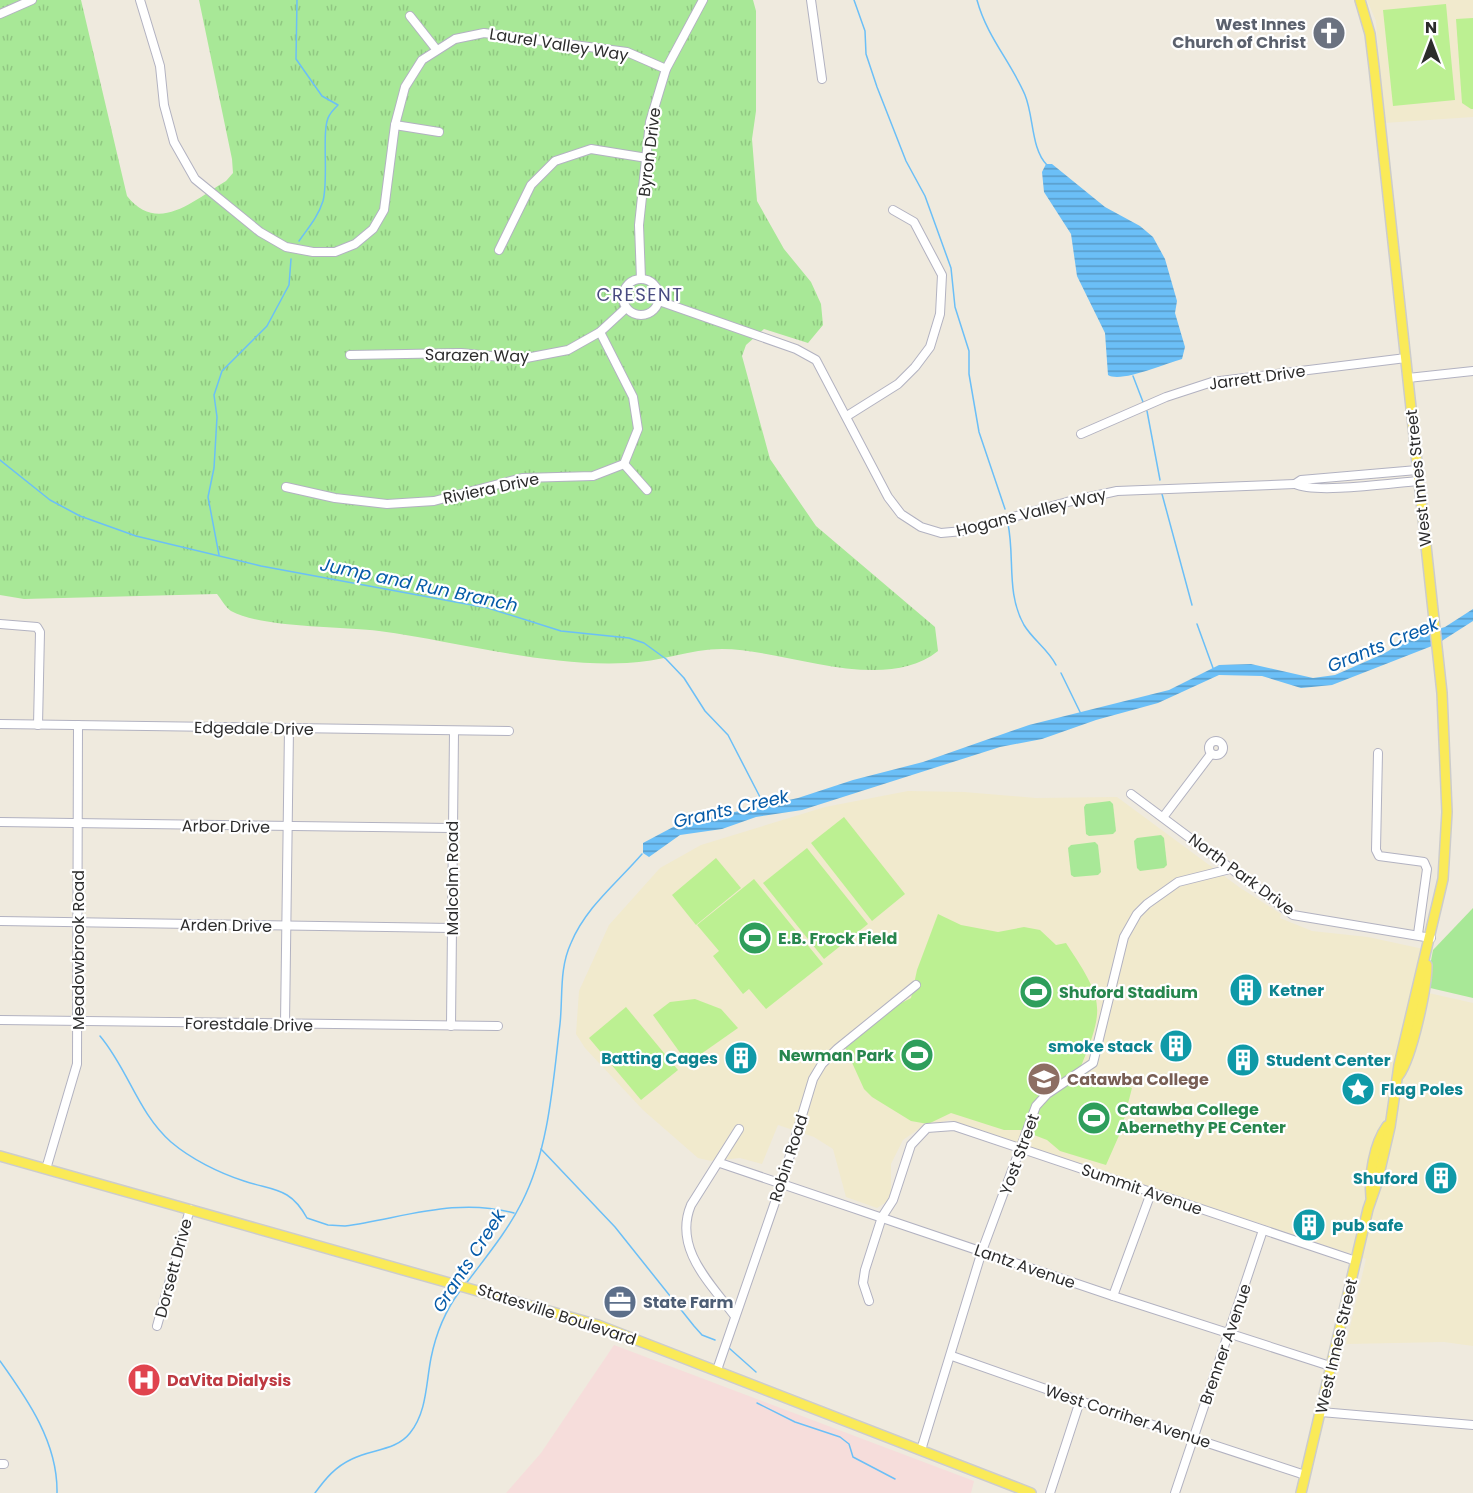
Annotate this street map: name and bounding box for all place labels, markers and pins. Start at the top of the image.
place label: West Innes Church of Christ [1172,13,1306,54]
church icon: West Innes Church of Christ [1311,15,1347,51]
sports icon: E.B. Frock Field [737,920,773,956]
place label: E.B. Frock Field [778,927,897,950]
building icon: Ketner [1228,972,1264,1008]
sports icon: Shuford Stadium [1018,974,1054,1010]
place label: Ketner [1269,979,1324,1002]
place label: Shuford Stadium [1059,981,1198,1004]
building icon: smoke stack [1158,1028,1194,1064]
place label: smoke stack [1048,1035,1153,1058]
sports icon: Newman Park [899,1037,935,1073]
building icon: Batting Cages [723,1040,759,1076]
building icon: Student Center [1225,1042,1261,1078]
place label: Newman Park [779,1044,894,1067]
place label: Batting Cages [601,1047,718,1070]
place label: Student Center [1266,1049,1391,1072]
school or university icon: Catawba College [1026,1061,1062,1097]
place label: Catawba College [1067,1068,1209,1091]
place icon: Flag Poles [1340,1071,1376,1107]
place label: Flag Poles [1381,1078,1463,1101]
place label: Catawba College Abernethy PE Center [1117,1098,1286,1139]
sports icon: Catawba College Abernethy PE Center [1076,1100,1112,1136]
building icon: Shuford [1423,1160,1459,1196]
place label: Shuford [1353,1167,1418,1190]
building icon: pub safe [1291,1207,1327,1243]
place label: pub safe [1332,1214,1403,1237]
office icon: State Farm [602,1284,638,1320]
place label: State Farm [643,1291,733,1314]
hospital icon: DaVita Dialysis [126,1362,162,1398]
place label: DaVita Dialysis [167,1369,291,1392]

